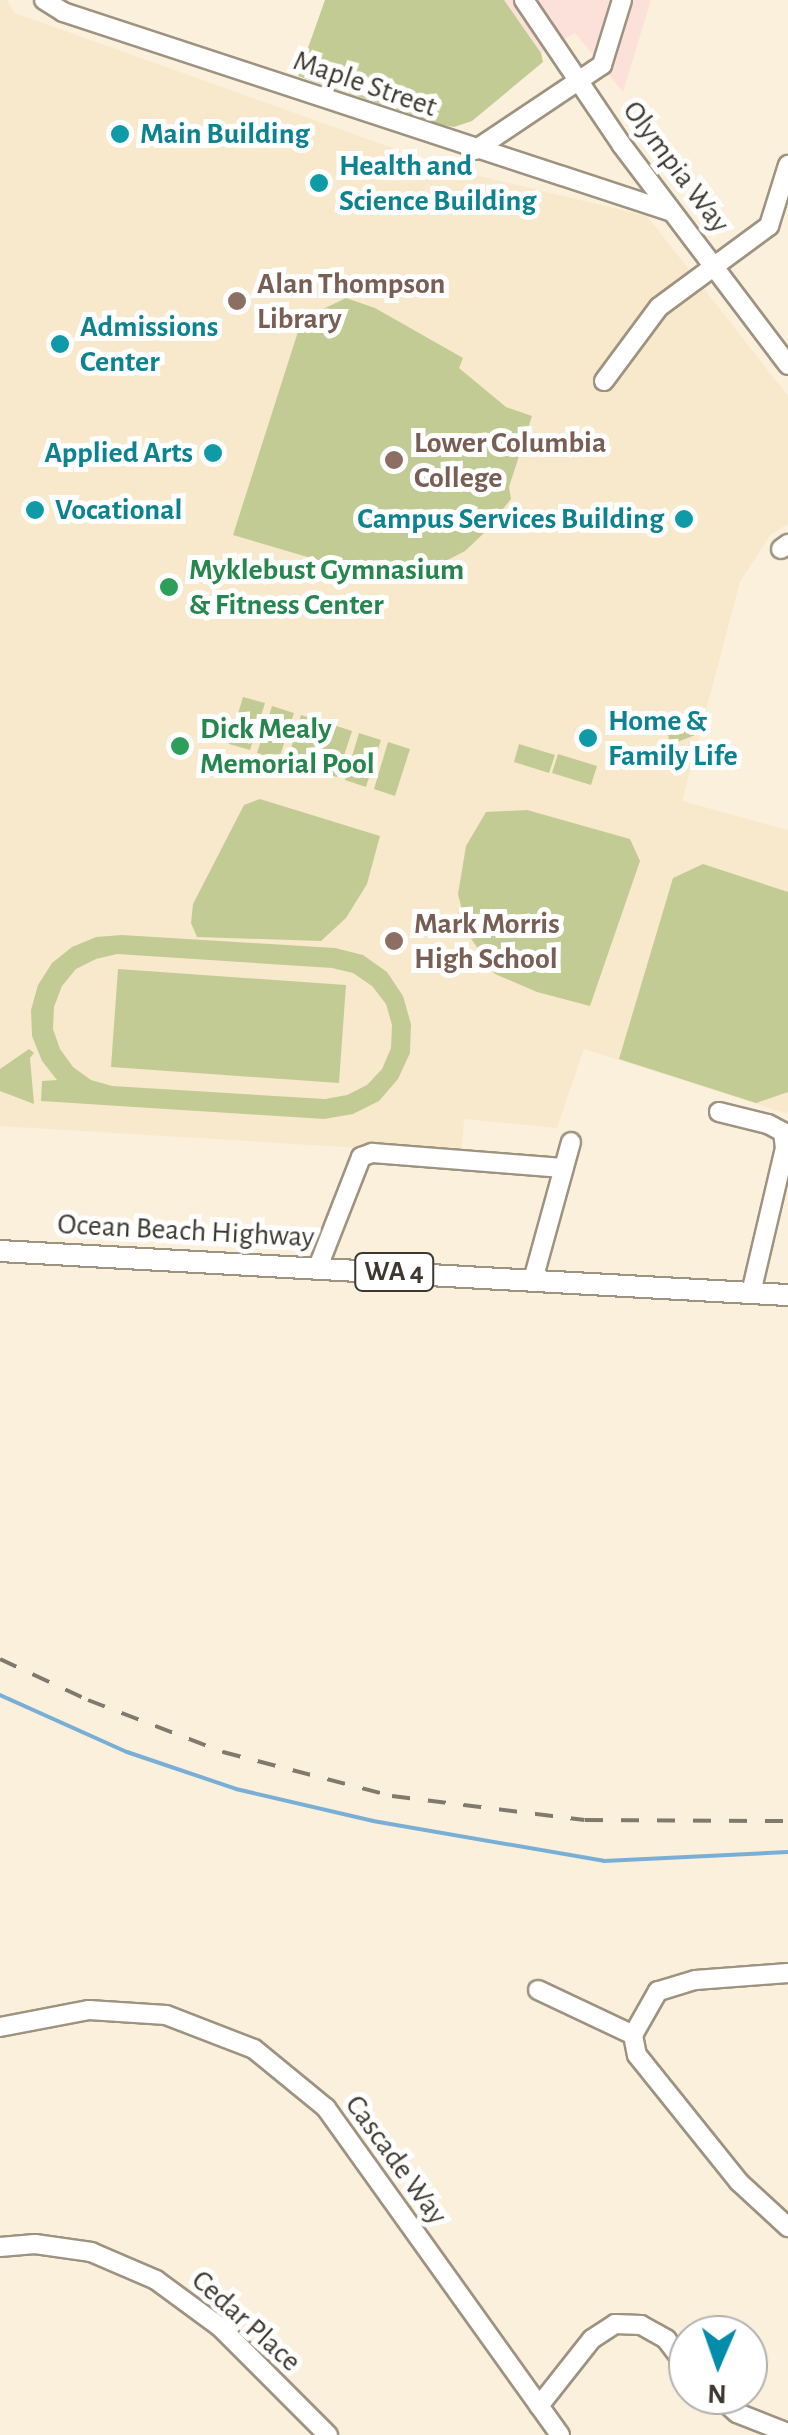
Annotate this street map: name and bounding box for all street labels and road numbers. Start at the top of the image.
street label: Maple Street [289,43,441,125]
street label: Olympia Way [615,94,737,240]
street label: Ocean Beach Highway [57,1206,315,1256]
road number: WA 4 [354,1249,434,1295]
street label: Cascade Way [337,2088,455,2232]
street label: Cedar Place [184,2263,308,2379]

